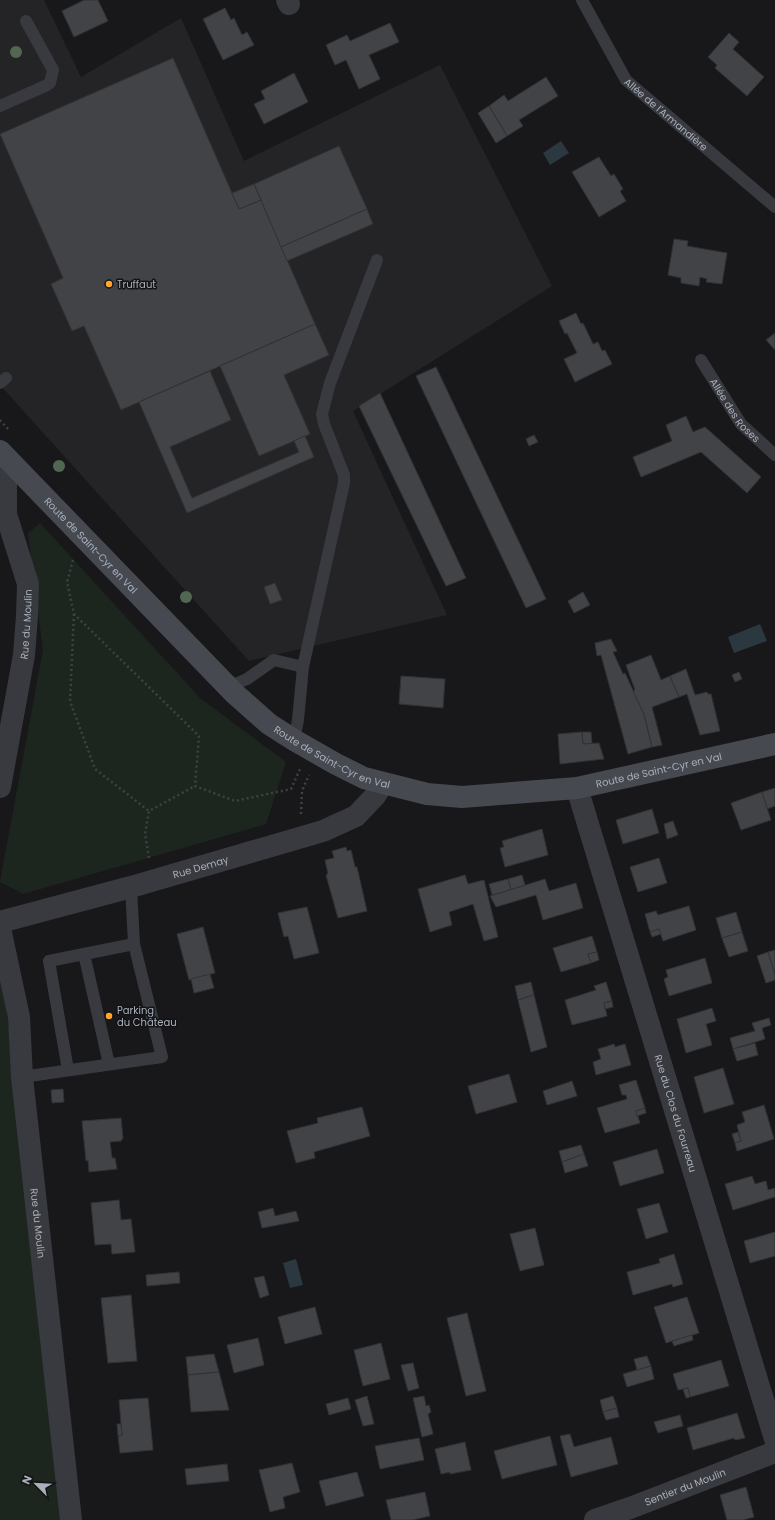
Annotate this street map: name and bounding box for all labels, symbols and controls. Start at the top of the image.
street label: Allée de l'Armandière [621,75,711,155]
place label: Truffaut [117,277,156,292]
marker: Truffaut [104,279,114,289]
street label: Allée des Roses [706,375,763,446]
street label: Route de Saint-Cyr en Val [41,494,141,597]
street label: Rue du Moulin [16,589,36,661]
street label: Route de Saint-Cyr en Val [271,722,392,792]
street label: Route de Saint-Cyr en Val [594,749,723,792]
street label: Rue Demay [171,852,231,882]
place label: Parking du Château [117,1003,177,1030]
marker: Parking du Château [104,1011,114,1021]
street label: Rue du Clos du Fourreau [650,1053,700,1174]
street label: Rue du Moulin [26,1187,49,1259]
north arrow [16,1464,56,1504]
street label: Sentier du Moulin [642,1465,728,1510]
text: N [18,1473,36,1487]

